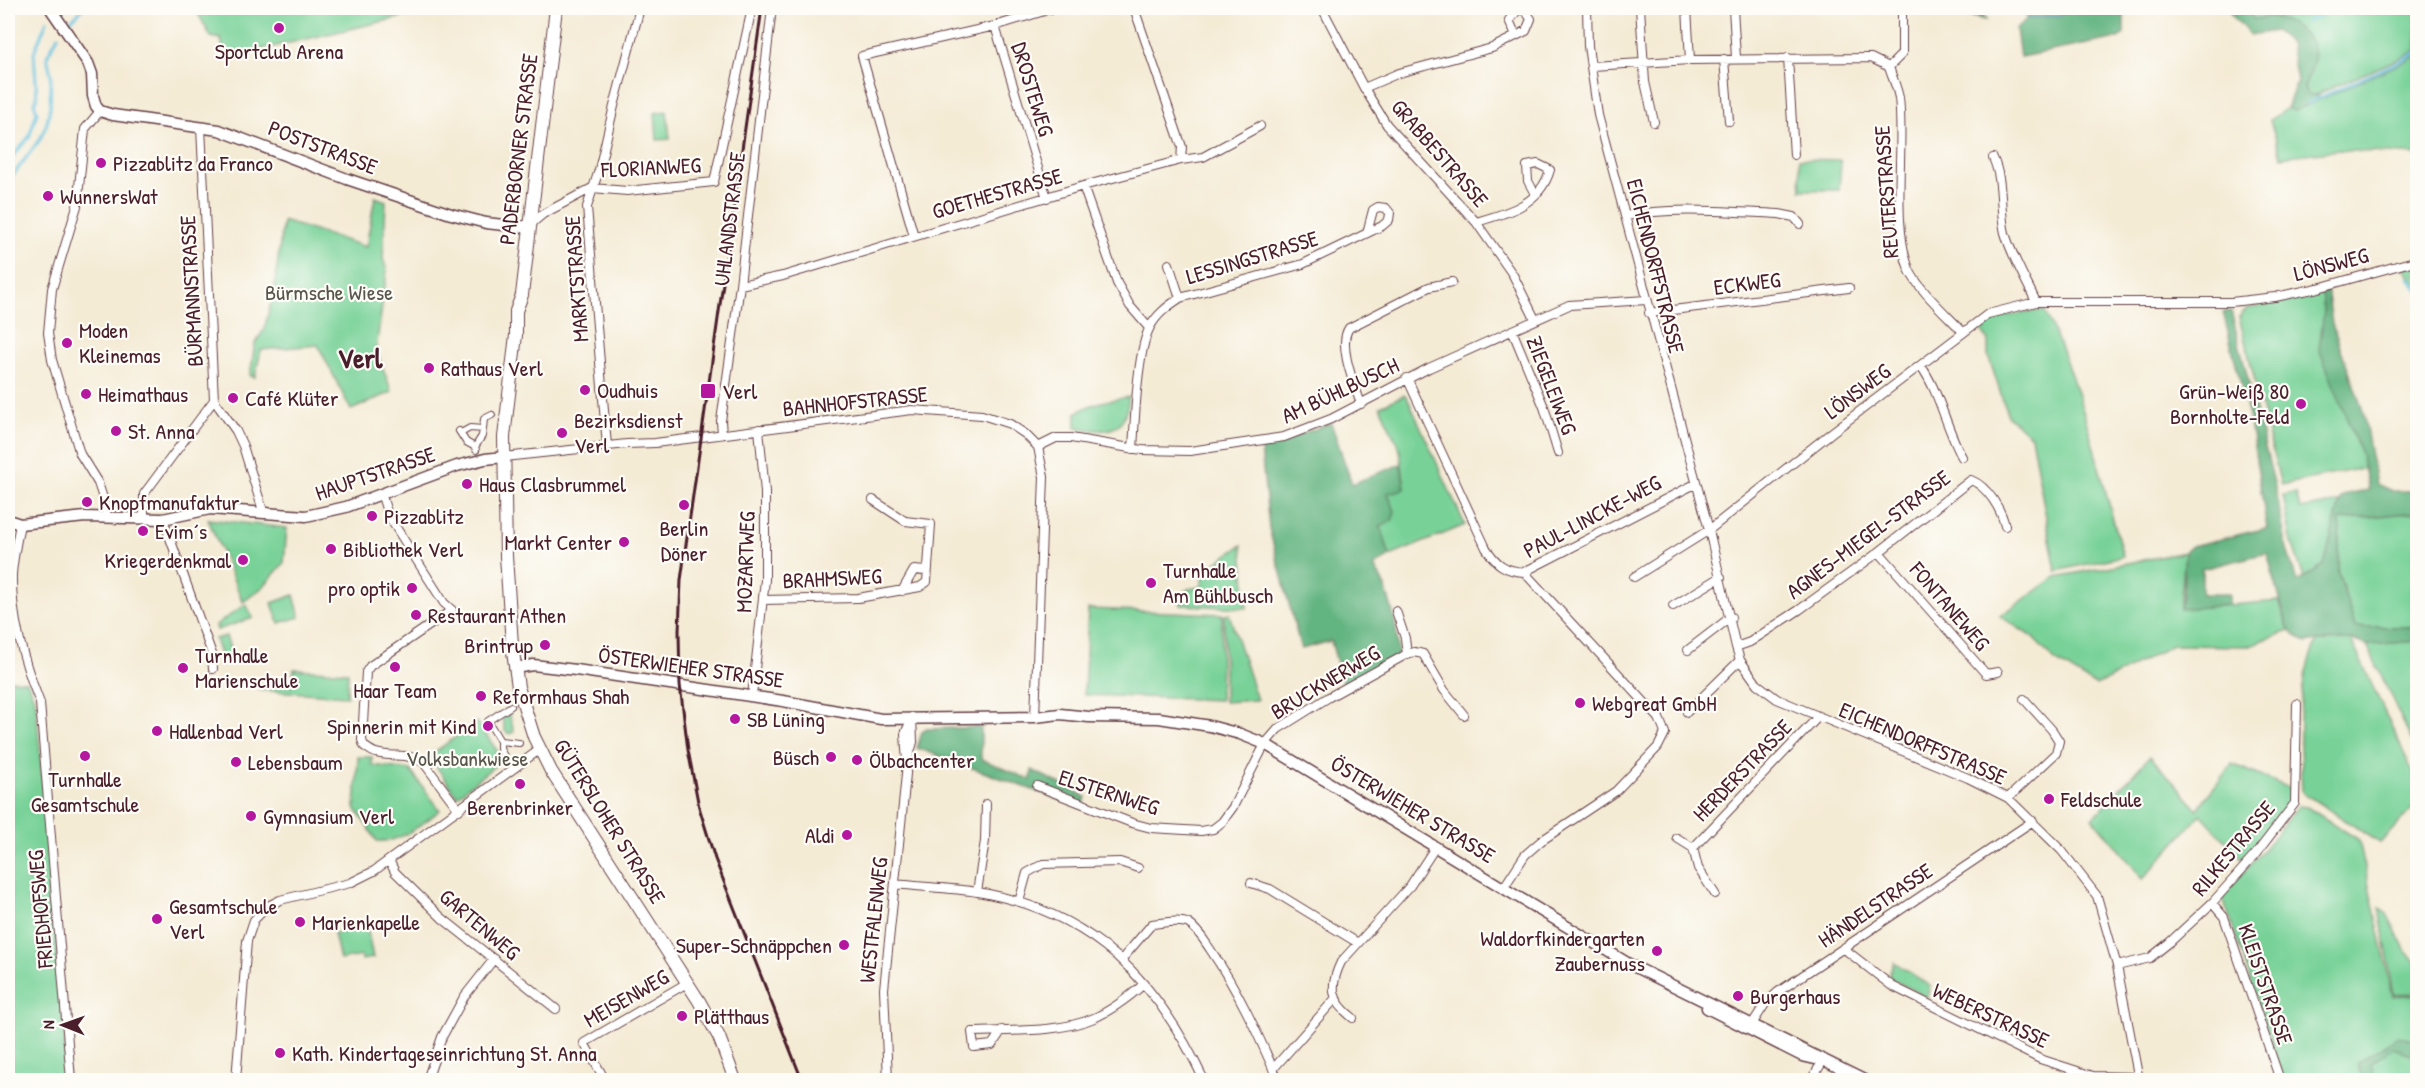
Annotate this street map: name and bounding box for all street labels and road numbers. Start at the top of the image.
street label: DROSTEWEG [1005,38,1062,140]
street label: PADERBORNER STRASSE [491,51,545,246]
street label: GRABBESTRASSE [1385,92,1496,214]
street label: POSTSTRASSE [264,113,382,182]
street label: REUTERSTRASSE [1866,124,1906,259]
street label: FLORIANWEG [599,149,702,185]
street label: UHLANDSTRASSE [706,150,752,288]
street label: GOETHESTRASSE [929,160,1066,226]
street label: EICHENDORFFSTRASSE [1620,176,1692,357]
street label: BÜRMANNSTRASSE [172,214,210,367]
street label: MARKTSTRASSE [557,215,595,343]
street label: LESSINGSTRASSE [1182,223,1322,291]
street label: LÖNSWEG [2290,240,2372,288]
street label: ECKWEG [1712,264,1783,302]
street label: ZIEGELEIWEG [1519,331,1585,439]
street label: AM BÜHLBUSCH [1276,350,1404,430]
street label: LÖNSWEG [1818,356,1897,426]
street label: BAHNHOFSTRASSE [781,378,929,424]
street label: HAUPTSTRASSE [311,438,439,508]
street label: AGNES-MIEGEL-STRASSE [1780,462,1956,606]
street label: PAUL-LINCKE-WEG [1518,467,1666,565]
street label: MOZARTWEG [728,510,762,613]
street label: FONTANEWEG [1902,554,1997,657]
street label: BRAHMSWEG [782,560,883,596]
street label: BRUCKNERWEG [1265,637,1385,726]
street label: ÖSTERWIEHER STRASSE [596,639,786,695]
street label: EICHENDORFFSTRASSE [1835,694,2011,792]
street label: HERDERSTRASSE [1686,712,1799,828]
street label: GÜTERSLOHER STRASSE [547,733,673,909]
street label: ÖSTERWIEHER STRASSE [1325,748,1501,870]
street label: ELSTERNWEG [1055,762,1163,822]
street label: RILKESTRASSE [2184,794,2282,902]
street label: FRIEDHOFSWEG [20,848,60,970]
street label: WESTFALENWEG [851,855,895,984]
street label: HÄNDELSTRASSE [1812,855,1938,954]
street label: GARTENWEG [433,881,527,967]
street label: KLEISTSTRASSE [2231,920,2301,1049]
street label: MEISENWEG [578,961,674,1034]
street label: WEBERSTRASSE [1928,975,2054,1055]

